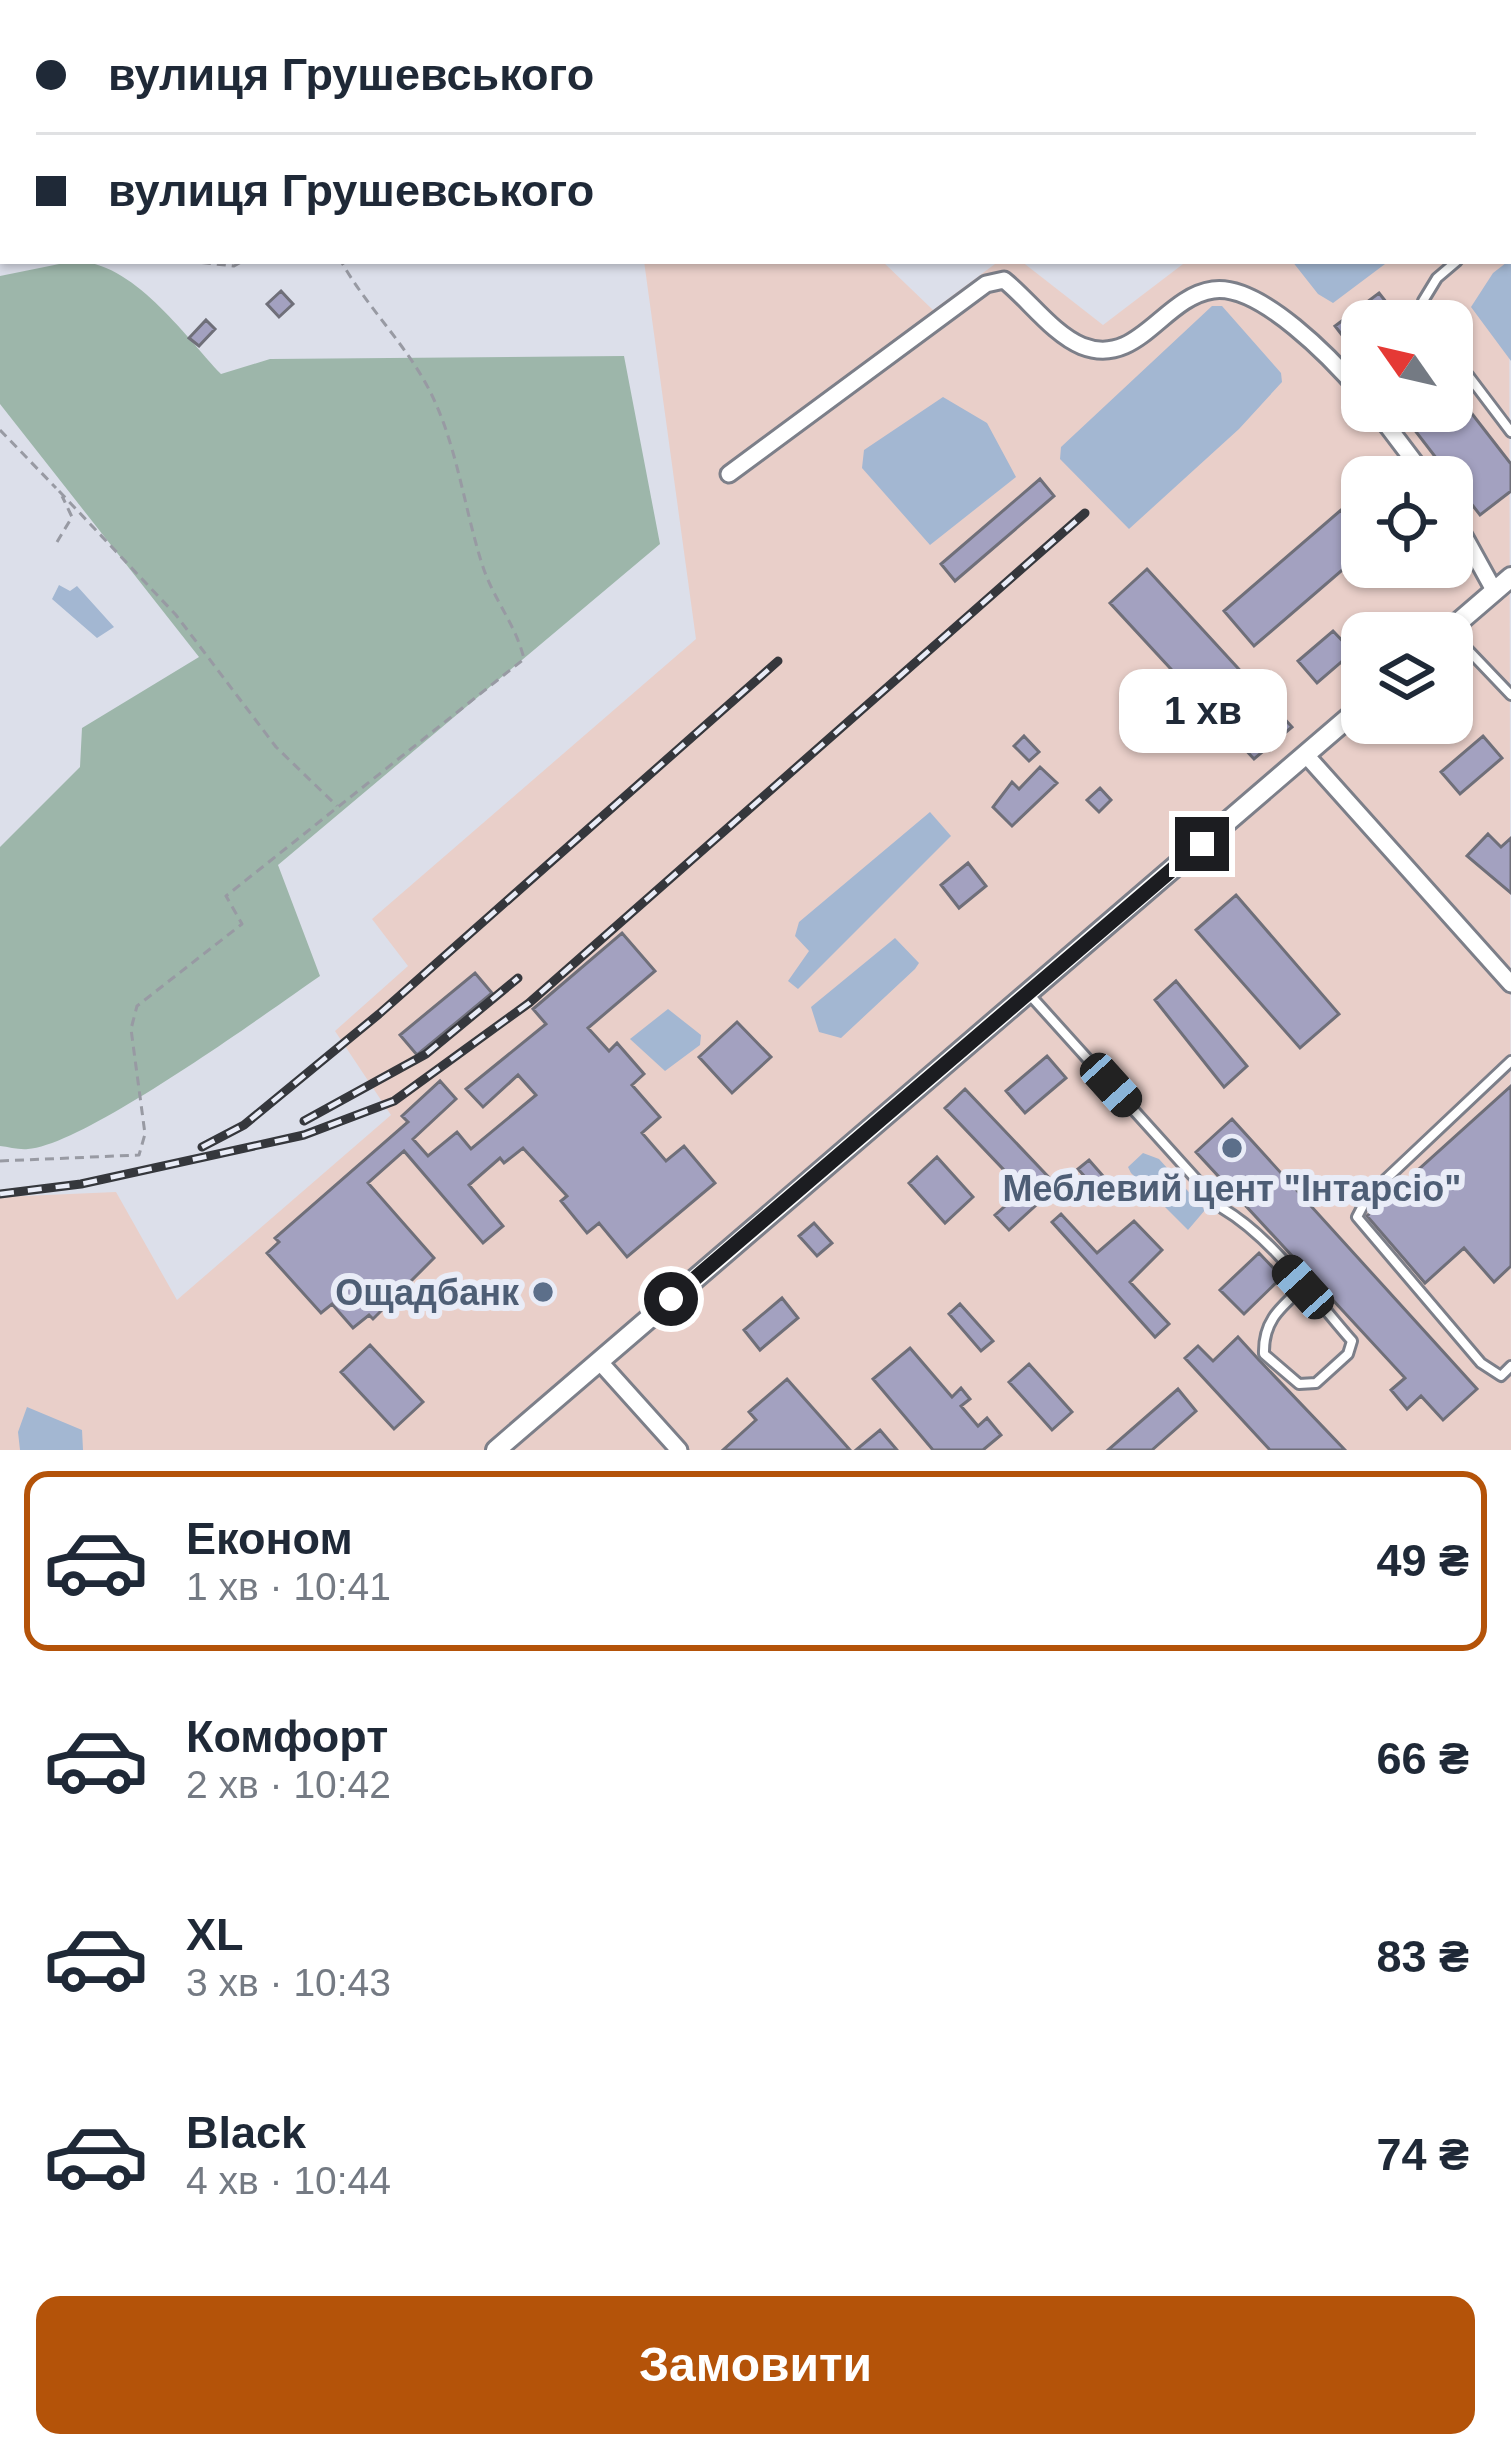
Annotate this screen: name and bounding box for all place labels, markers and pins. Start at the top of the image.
marker: Меблевий цент "Інтарсіо" [1219,1135,1245,1161]
place label: Меблевий цент "Інтарсіо" [1003,1168,1461,1209]
place label: Ощадбанк [335,1272,520,1313]
marker: Ощадбанк [530,1279,556,1305]

